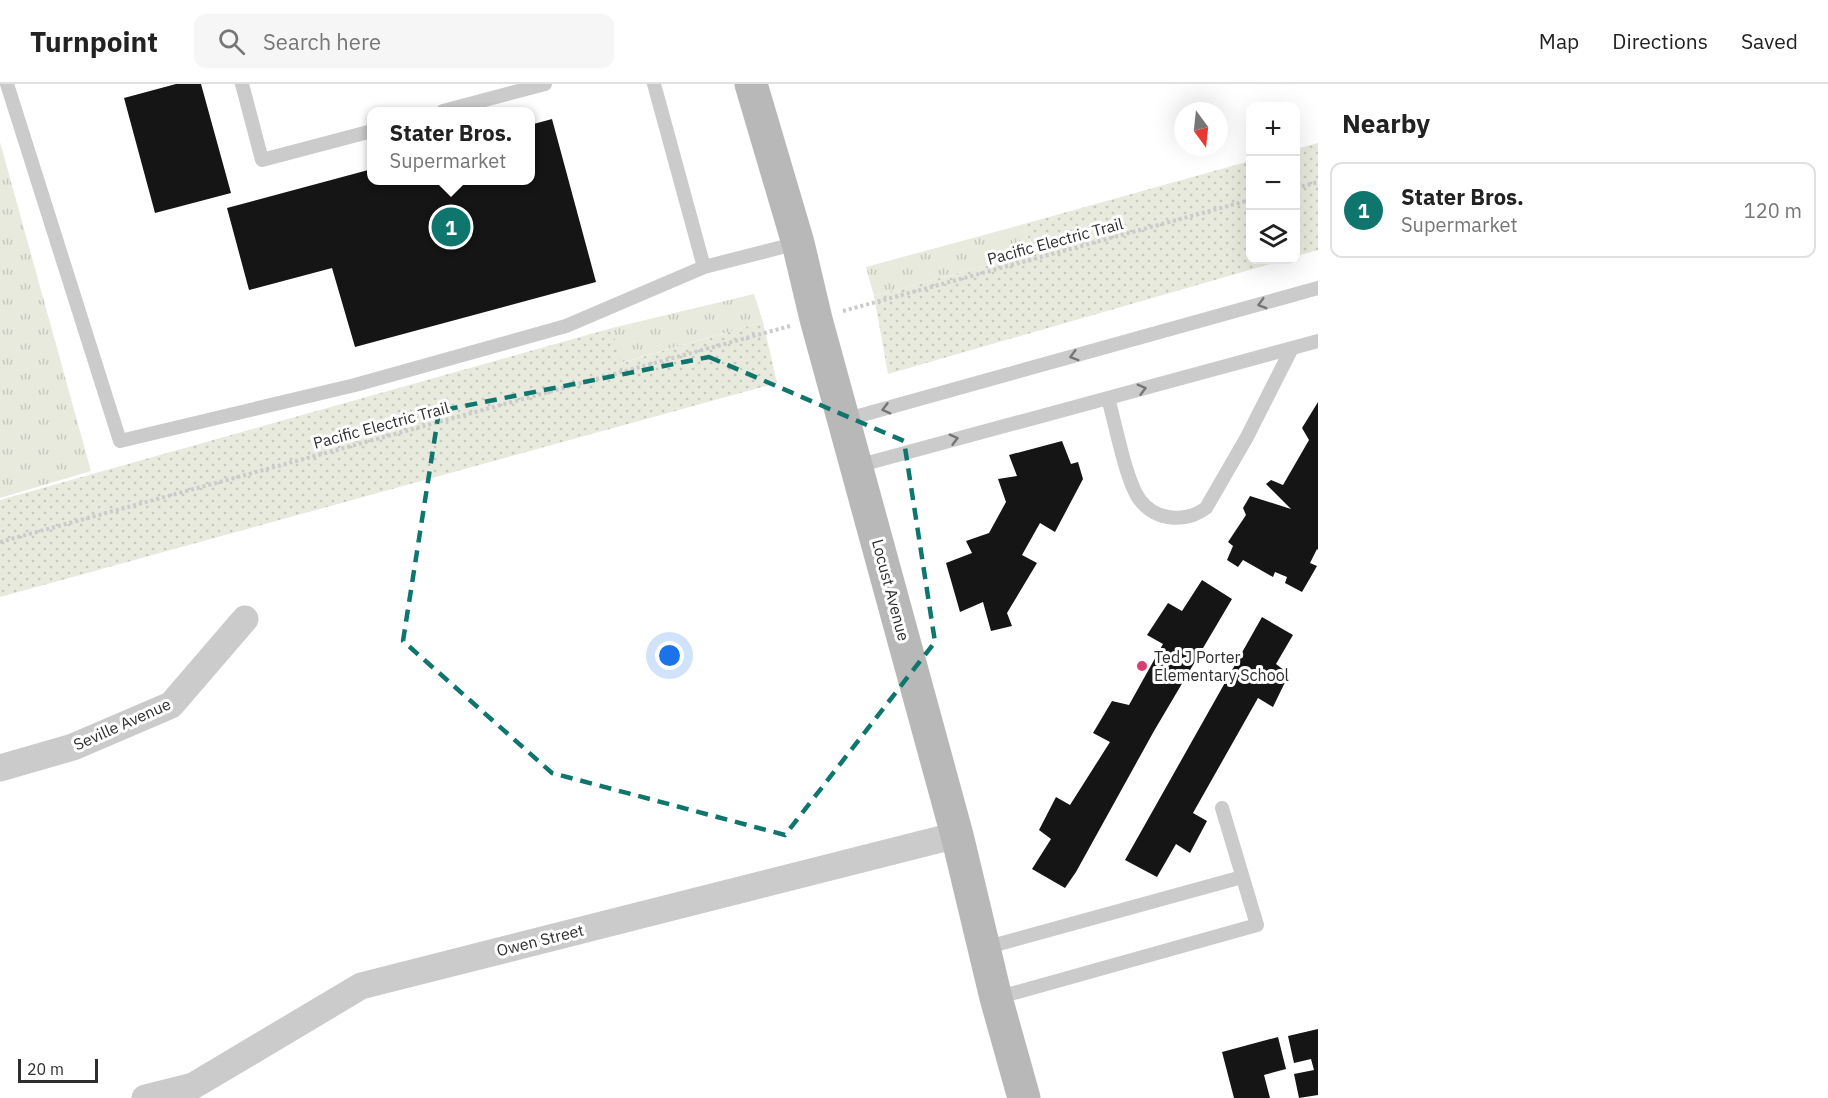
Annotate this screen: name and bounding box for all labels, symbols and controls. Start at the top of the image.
search box [194,14,614,68]
text: Turnpoint [30,23,158,60]
icon: search [215,25,248,58]
text: Search here [263,27,381,56]
text: Map [1539,27,1579,55]
text: Directions [1612,27,1708,55]
text: Saved [1741,27,1798,55]
north arrow [1174,102,1228,156]
map controls [1246,102,1300,264]
button: + [1246,102,1300,156]
text: Nearby [1342,106,1430,140]
popup [367,107,535,185]
text: Stater Bros. [390,118,512,147]
text: Supermarket [390,147,506,174]
button: − [1246,156,1300,210]
text: Stater Bros. [1401,182,1524,211]
text: 1 [1358,197,1370,224]
text: 120 m [1744,197,1802,224]
pin: 1 [432,204,470,250]
button: layers [1246,210,1300,264]
text: Supermarket [1401,211,1518,238]
street label: Pacific Electric Trail [985,213,1125,269]
one-way arrow [1257,297,1268,309]
one-way arrow [1069,349,1079,362]
one-way arrow [1137,383,1147,396]
street label: Pacific Electric Trail [311,397,451,453]
one-way arrow [881,402,892,414]
one-way arrow [948,434,959,446]
street label: Locust Avenue [868,537,914,643]
your location [655,641,684,670]
place label: Ted J Porter Elementary School [1154,647,1289,685]
marker: Ted J Porter Elementary School [1135,659,1149,673]
street label: Seville Avenue [70,694,174,754]
street label: Owen Street [494,920,586,960]
scale bar [18,1056,98,1084]
text: 20 m [27,1059,64,1079]

